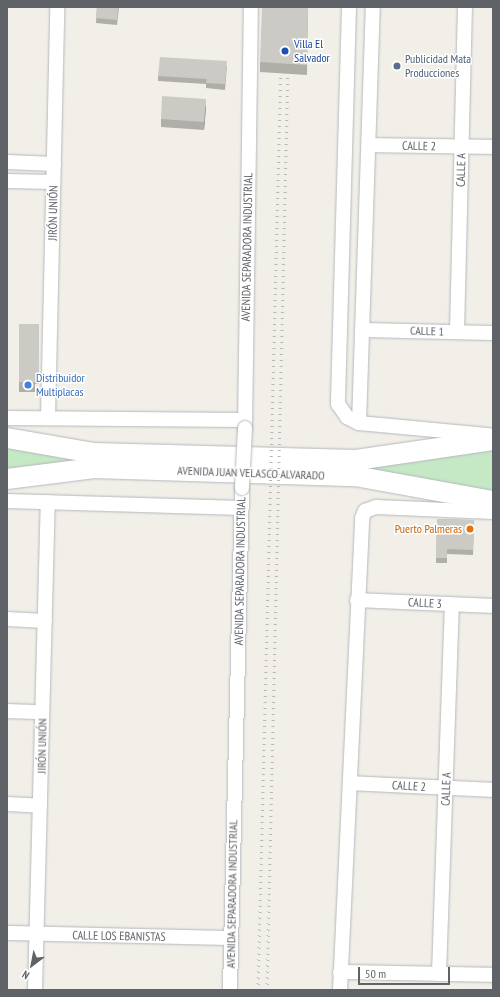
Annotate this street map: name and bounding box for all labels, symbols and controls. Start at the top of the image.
place label: Villa El Salvador [294,37,330,65]
marker: Villa El Salvador [279,45,291,57]
place label: Publicidad Mata Producciones [405,52,471,80]
marker: Publicidad Mata Producciones [392,61,402,71]
street label: CALLE 2 [402,139,436,153]
street label: CALLE A [454,153,468,187]
street label: AVENIDA SEPARADORA INDUSTRIAL [238,172,256,322]
street label: JIRÓN UNIÓN [45,185,61,241]
street label: CALLE 1 [410,323,444,339]
place label: Distribuidor Multiplacas [36,371,85,399]
marker: Distribuidor Multiplacas [23,380,33,390]
street label: AVENIDA JUAN VELASCO ALVARADO [176,463,326,483]
street label: AVENIDA SEPARADORA INDUSTRIAL [231,496,249,646]
place label: Puerto Palmeras [395,522,462,536]
marker: Puerto Palmeras [465,524,475,534]
street label: CALLE 3 [408,595,442,611]
street label: JIRÓN UNIÓN [34,718,50,774]
street label: CALLE A [438,772,454,806]
street label: CALLE 2 [392,778,426,794]
street label: AVENIDA SEPARADORA INDUSTRIAL [223,819,241,969]
street label: CALLE LOS EBANISTAS [72,928,166,944]
north arrow [12,945,52,985]
scale bar [360,959,452,985]
text: 50 m [365,966,386,981]
text: N [19,968,32,983]

